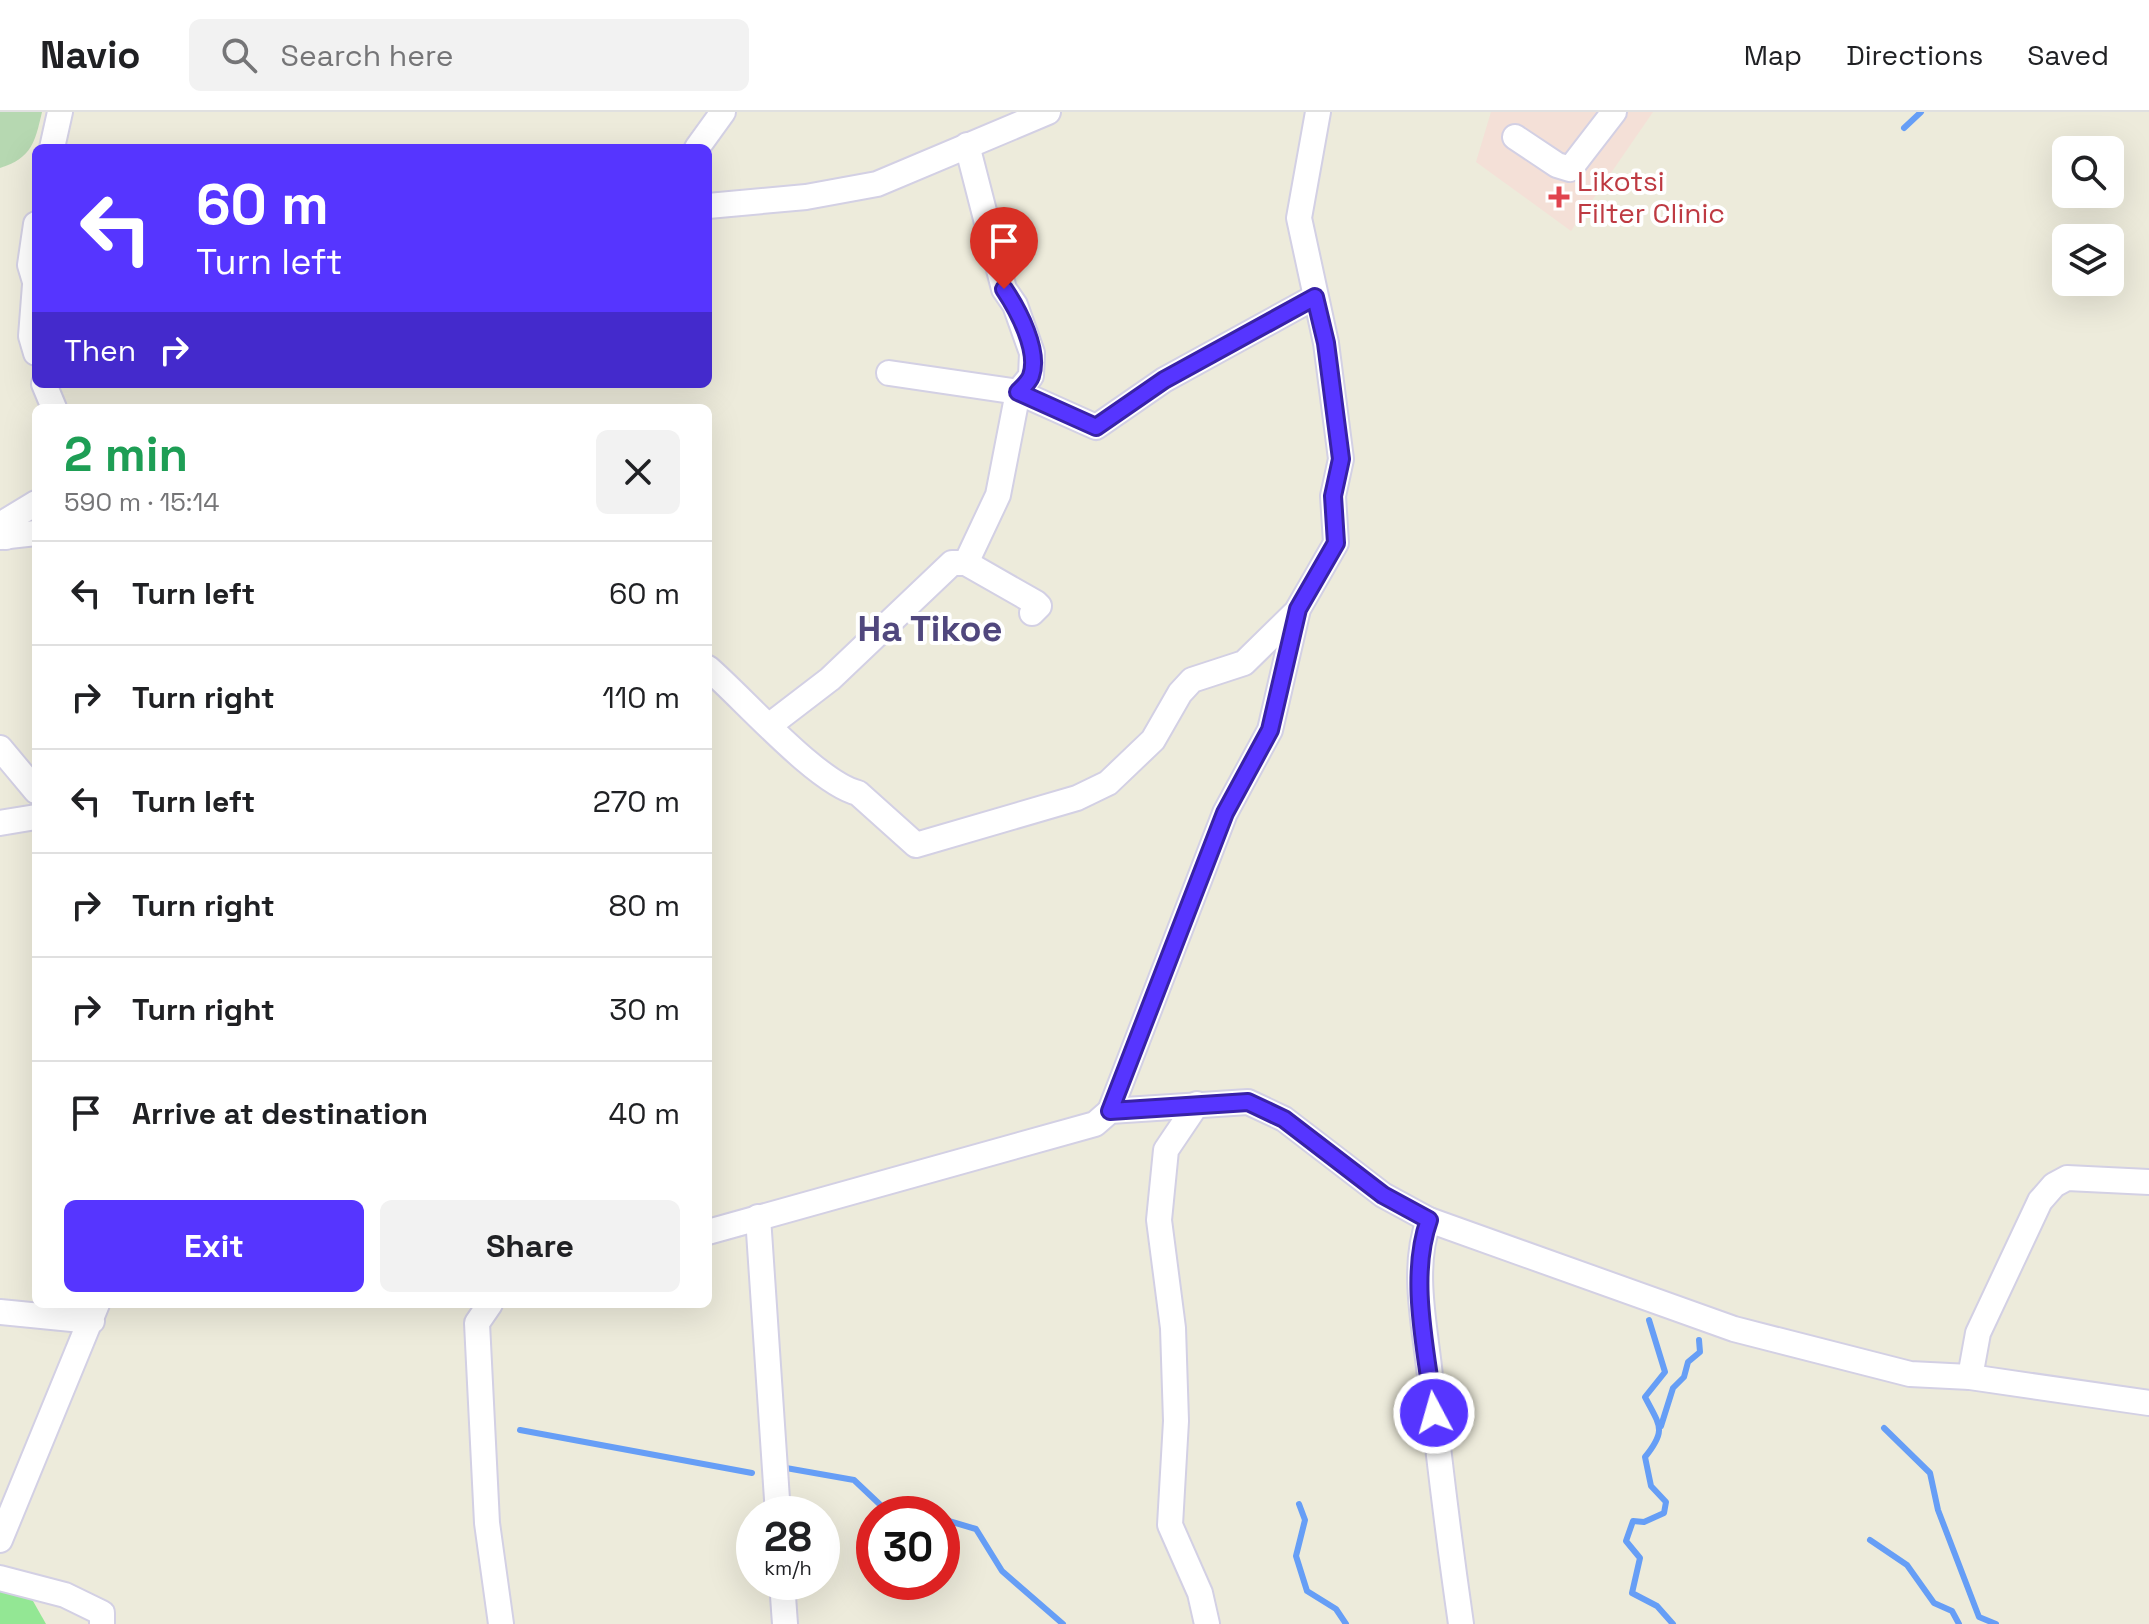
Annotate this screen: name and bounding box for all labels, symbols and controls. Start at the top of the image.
search box [189,19,749,91]
text: Navio [40,31,141,79]
icon: search [217,33,261,77]
text: Search here [281,36,453,75]
text: Map [1744,37,1802,73]
text: Directions [1846,37,1983,73]
text: Saved [2027,37,2109,73]
map controls [2052,136,2124,296]
button: search [2052,136,2124,208]
place label: Likotsi Filter Clinic [1577,163,1725,231]
text: 60 m [196,169,329,240]
icon: left [64,176,168,280]
marker: Likotsi Filter Clinic [1548,186,1570,208]
pin [970,207,1038,289]
icon: arrive [982,219,1026,263]
button: layers [2052,224,2124,296]
text: Turn left [196,239,343,285]
icon: right [152,328,196,372]
text: Then [64,331,136,370]
text: 2 min [64,424,188,485]
button: close [596,430,680,514]
text: 590 m · 15:14 [64,485,220,519]
icon: left [64,571,108,615]
text: Turn left [132,574,255,613]
text: 60 m [609,574,680,613]
district label: Ha Tikoe [858,606,1002,652]
icon: right [64,675,108,719]
text: Turn right [132,678,275,717]
text: 110 m [602,678,680,717]
icon: left [64,779,108,823]
text: Turn left [132,782,255,821]
text: 270 m [593,782,680,821]
icon: right [64,883,108,927]
text: Turn right [132,886,275,925]
text: 80 m [609,886,680,925]
icon: right [64,987,108,1031]
text: Turn right [132,990,275,1029]
text: 30 m [609,990,680,1029]
icon: arrive [64,1091,108,1135]
text: Arrive at destination [132,1094,428,1133]
text: 40 m [609,1094,680,1133]
button: Exit [64,1200,364,1292]
button: Share [380,1200,680,1292]
position arrow [1392,1371,1476,1455]
speed limit sign: 30 [856,1496,960,1600]
text: 28 [764,1512,812,1563]
text: km/h [764,1555,812,1581]

